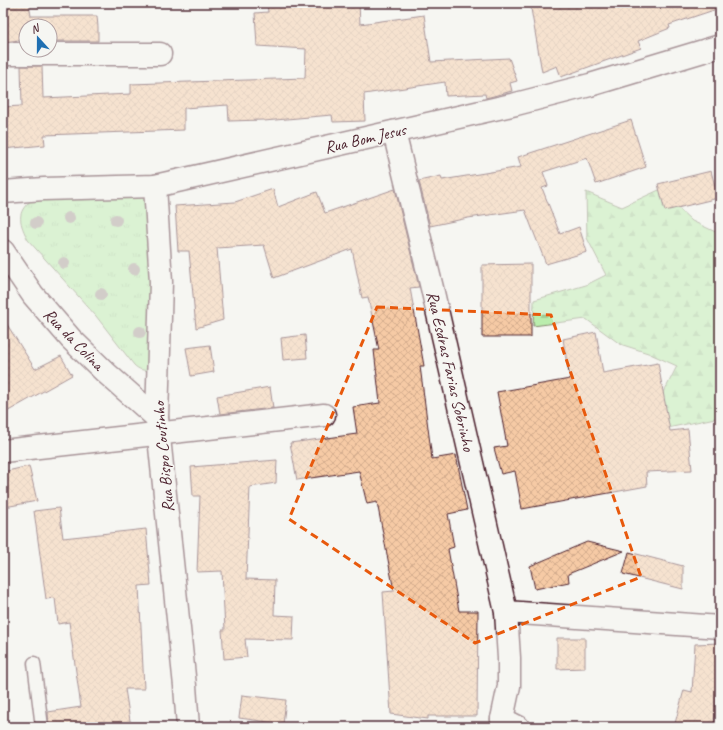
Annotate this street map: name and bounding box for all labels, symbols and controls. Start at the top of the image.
north arrow [18,18,58,58]
text: N [29,20,42,36]
street label: Rua Bom Jesus [322,118,410,158]
street label: Rua Esdras Farias Sobrinho [422,289,479,454]
street label: Rua da Colina [39,304,110,376]
street label: Rua Bispo Coutinho [148,399,179,513]

